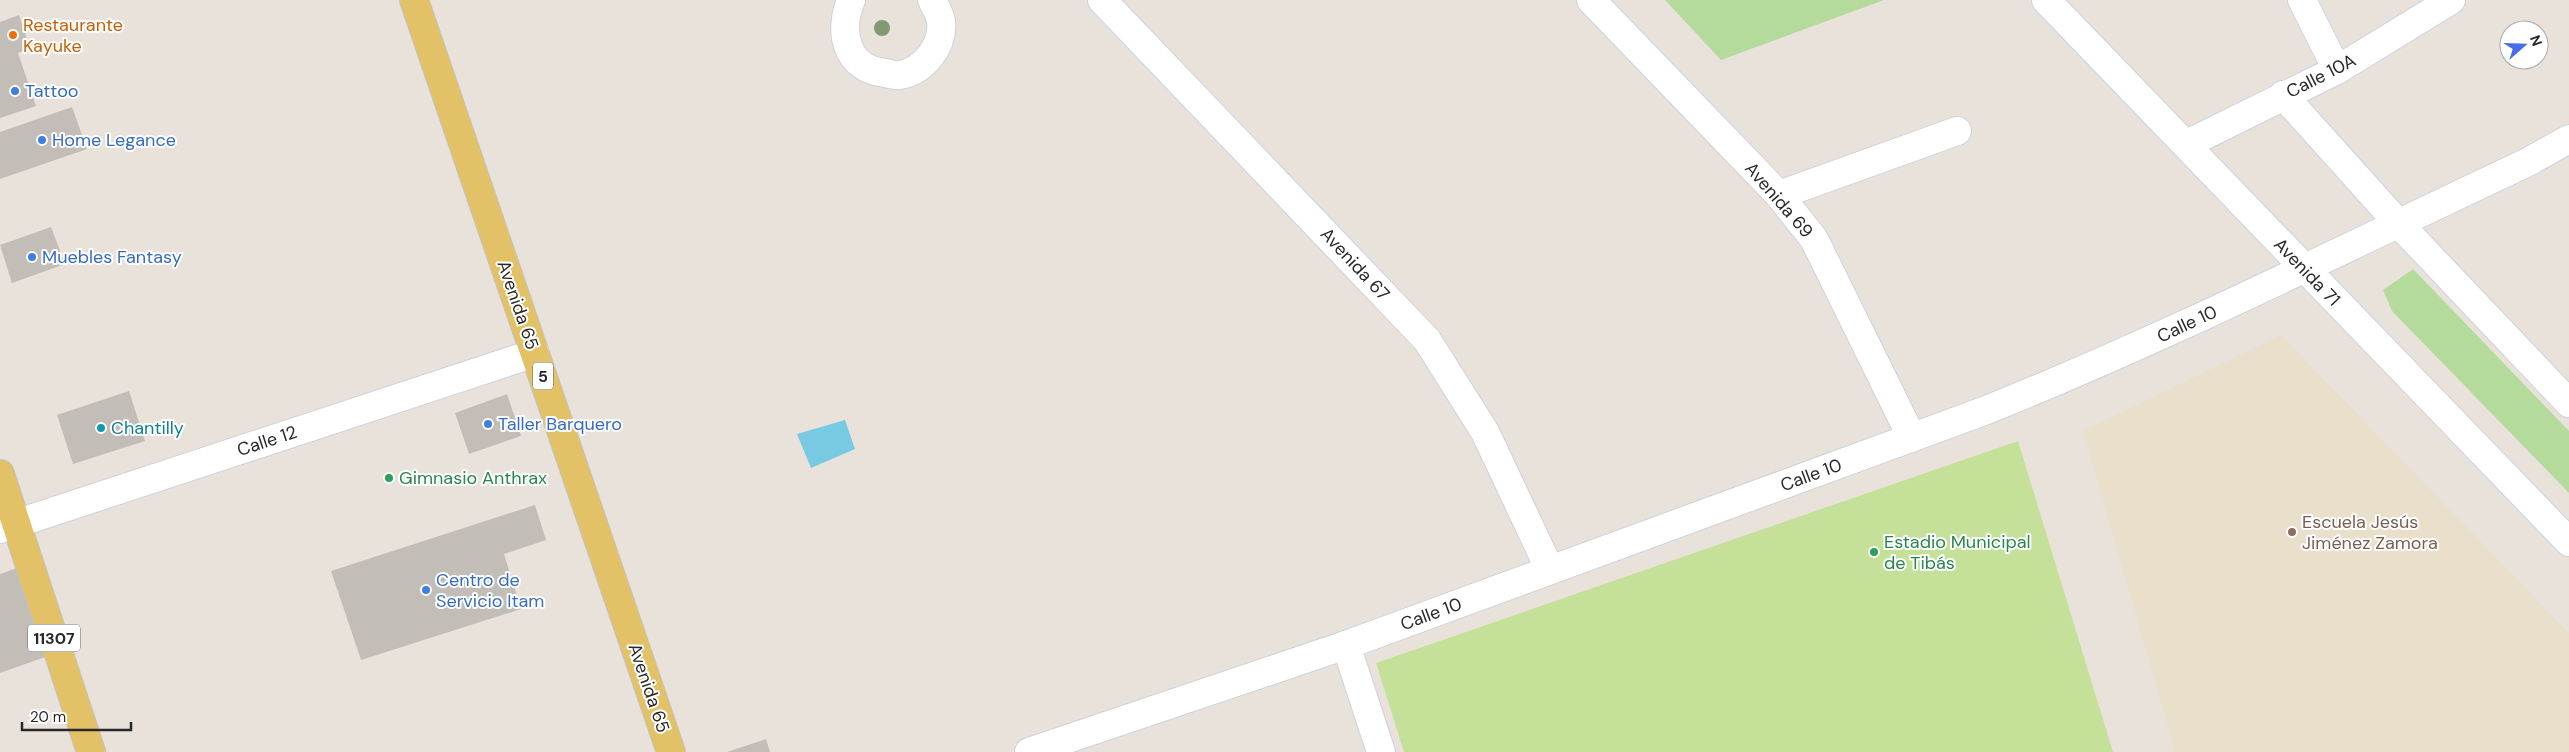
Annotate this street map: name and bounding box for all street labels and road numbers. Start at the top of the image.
street label: Calle 10A [2282,48,2360,104]
street label: Avenida 69 [1739,157,1819,243]
street label: Avenida 67 [1315,222,1395,306]
street label: Avenida 71 [2268,233,2346,311]
street label: Avenida 65 [492,257,544,353]
street label: Calle 10 [2153,300,2221,348]
road number: 5 [533,362,553,390]
street label: Calle 12 [234,420,300,462]
street label: Calle 10 [1777,453,1845,497]
street label: Calle 10 [1397,592,1465,636]
road number: 11307 [28,624,80,651]
street label: Avenida 65 [623,640,675,736]

